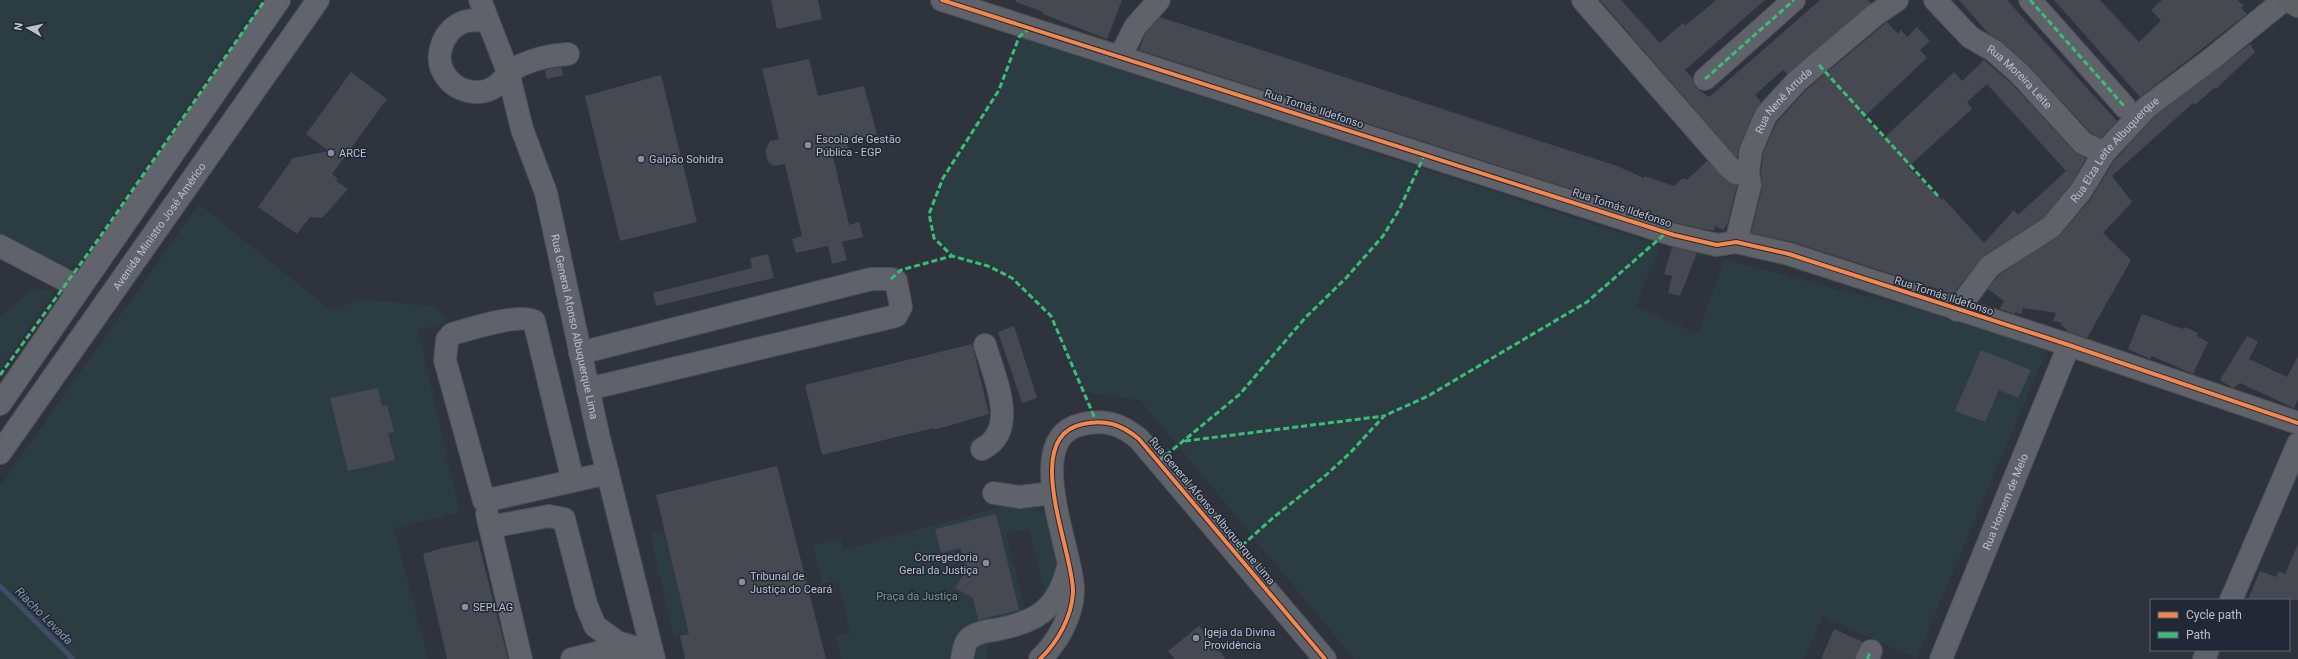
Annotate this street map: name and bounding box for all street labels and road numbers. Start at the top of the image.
street label: Rua Moreira Leite [1985,42,2055,111]
street label: Rua Nenê Arruda [1752,65,1814,136]
street label: Rua Tomás Ildefonso [1263,87,1365,131]
street label: Rua Elza Leite Albuquerque [2068,94,2162,205]
street label: Avenida Ministro José Américo [110,160,208,292]
street label: Rua Tomás Ildefonso [1571,186,1673,230]
street label: Rua General Afonso Albuquerque Lima [549,233,601,420]
street label: Rua Tomás Ildefonso [1893,274,1995,318]
street label: Rua General Afonso Albuquerque Lima [1146,435,1278,587]
street label: Rua Homem de Melo [1980,452,2031,552]

